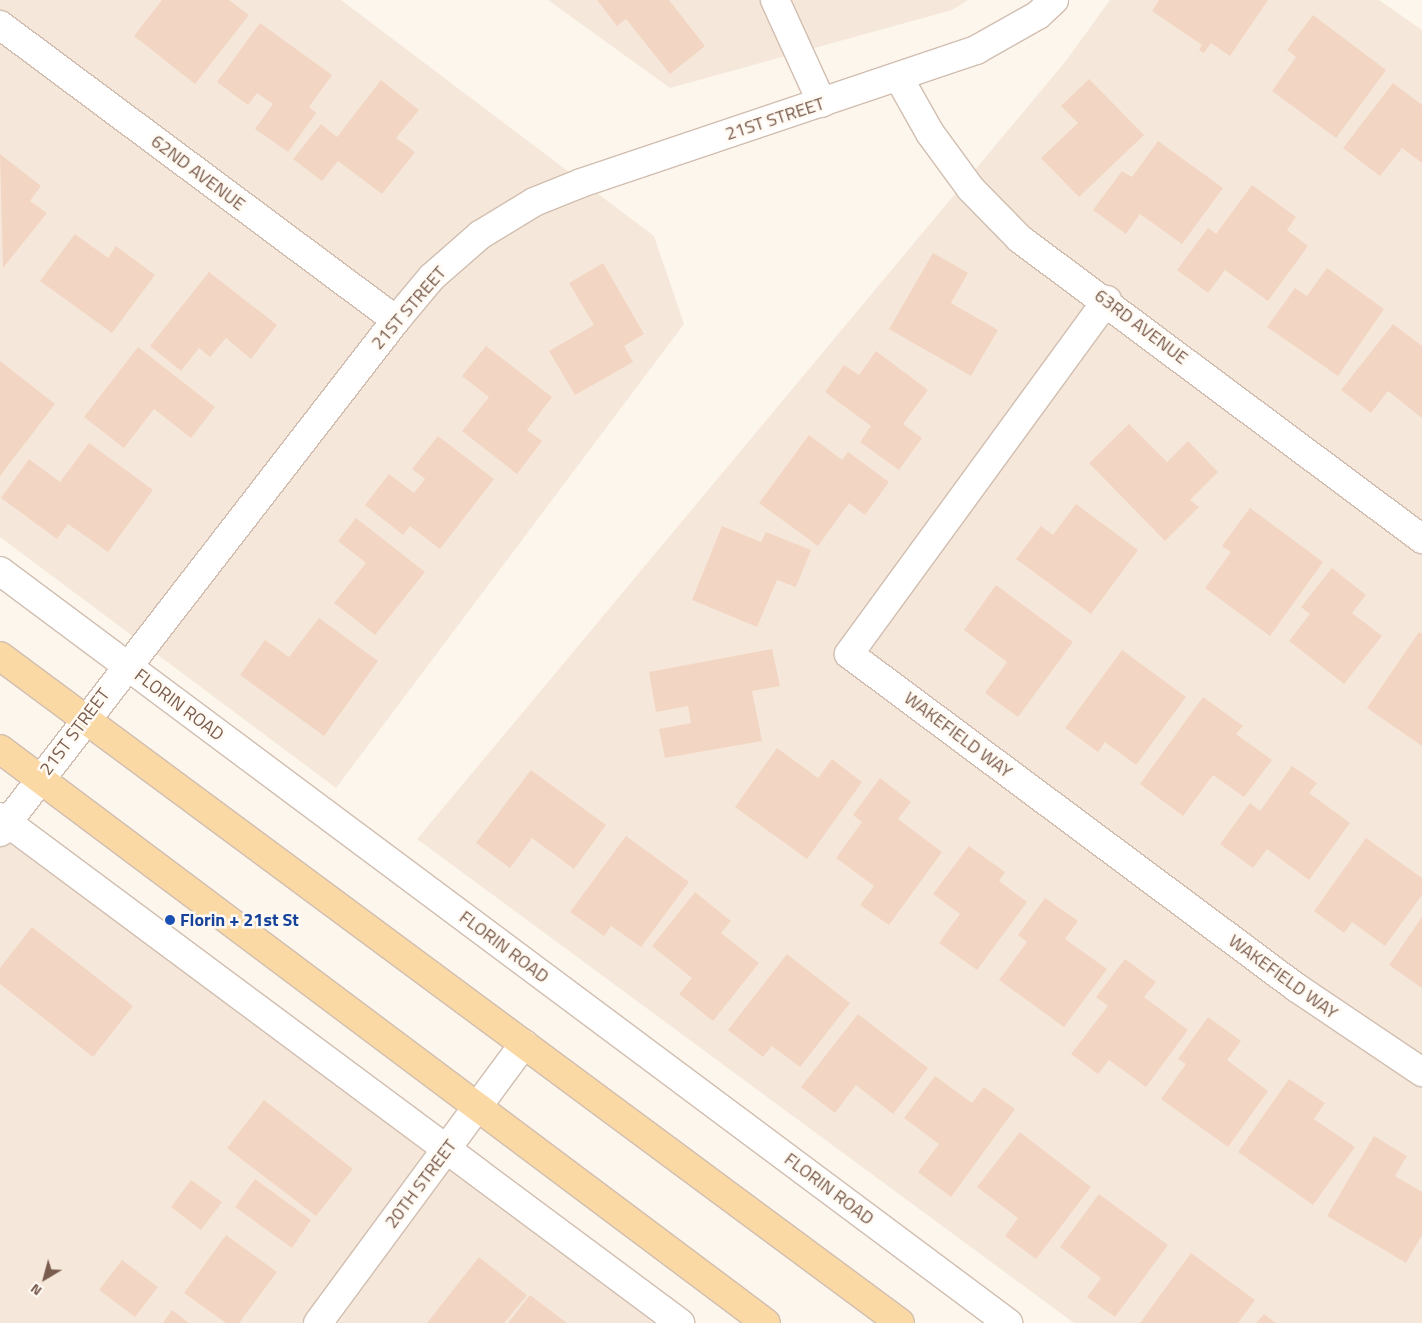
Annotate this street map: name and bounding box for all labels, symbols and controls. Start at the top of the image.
street label: 21ST STREET [723,93,827,145]
street label: 62ND AVENUE [147,131,249,215]
street label: 21ST STREET [367,262,451,354]
street label: 63RD AVENUE [1090,285,1192,369]
street label: FLORIN ROAD [130,664,228,746]
street label: 21ST STREET [35,684,115,780]
street label: WAKEFIELD WAY [900,687,1016,783]
street label: FLORIN ROAD [455,906,553,988]
place label: Florin + 21st St [180,909,299,931]
marker: Florin + 21st St [164,914,176,926]
street label: WAKEFIELD WAY [1224,930,1342,1024]
street label: 20TH STREET [381,1135,461,1233]
street label: FLORIN ROAD [780,1148,878,1230]
north arrow [20,1253,70,1303]
text: N [25,1279,46,1302]

